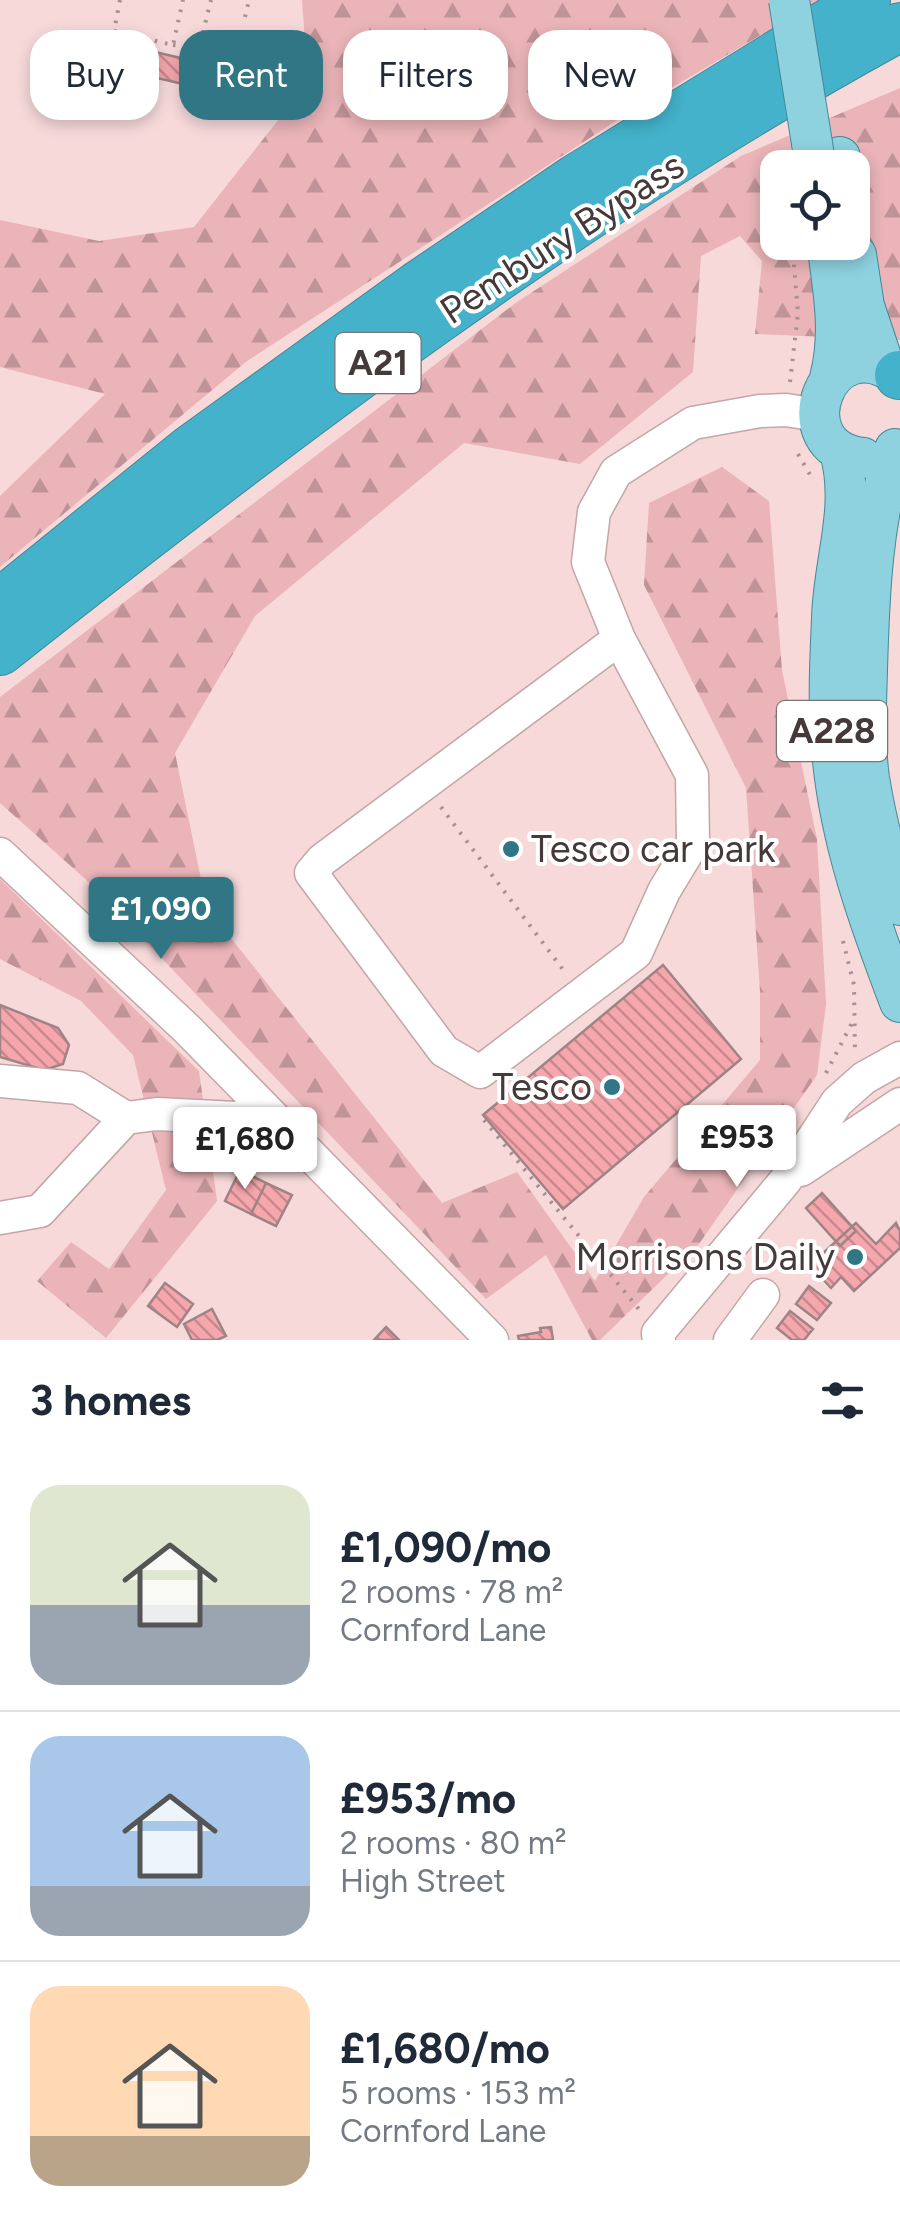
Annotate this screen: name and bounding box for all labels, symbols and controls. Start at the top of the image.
chip: Buy [30,30,159,120]
chip: Rent [179,30,323,120]
chip: Filters [343,30,508,120]
chip: New [528,30,672,120]
street label: Pembury Bypass [432,142,692,334]
map controls [760,150,870,260]
button: locate [760,150,870,260]
road number: A21 [336,333,420,393]
road number: A228 [777,701,887,761]
place label: Tesco car park [531,826,776,872]
marker: Tesco car park [500,838,522,860]
pin: £1,090 [80,877,242,962]
text: £1,090 [111,890,211,928]
place label: Tesco [492,1064,592,1110]
marker: Tesco [601,1076,623,1098]
pin: £953 [678,1105,796,1190]
pin: £1,680 [164,1107,326,1192]
text: £953 [700,1118,774,1156]
text: £1,680 [195,1120,295,1158]
place label: Morrisons Daily [576,1234,835,1280]
marker: Morrisons Daily [844,1246,866,1268]
icon: filters [815,1373,870,1428]
text: 3 homes [30,1375,191,1426]
text: £1,090/mo [340,1522,551,1573]
icon: home [110,1525,230,1645]
text: 2 rooms · 78 m² [340,1573,563,1611]
text: Cornford Lane [340,1611,546,1649]
text: £953/mo [340,1773,516,1824]
icon: home [110,1776,230,1896]
text: 2 rooms · 80 m² [340,1824,567,1862]
text: High Street [340,1862,506,1900]
text: £1,680/mo [340,2023,550,2074]
icon: home [110,2026,230,2146]
text: 5 rooms · 153 m² [340,2074,576,2112]
text: Cornford Lane [340,2112,546,2150]

